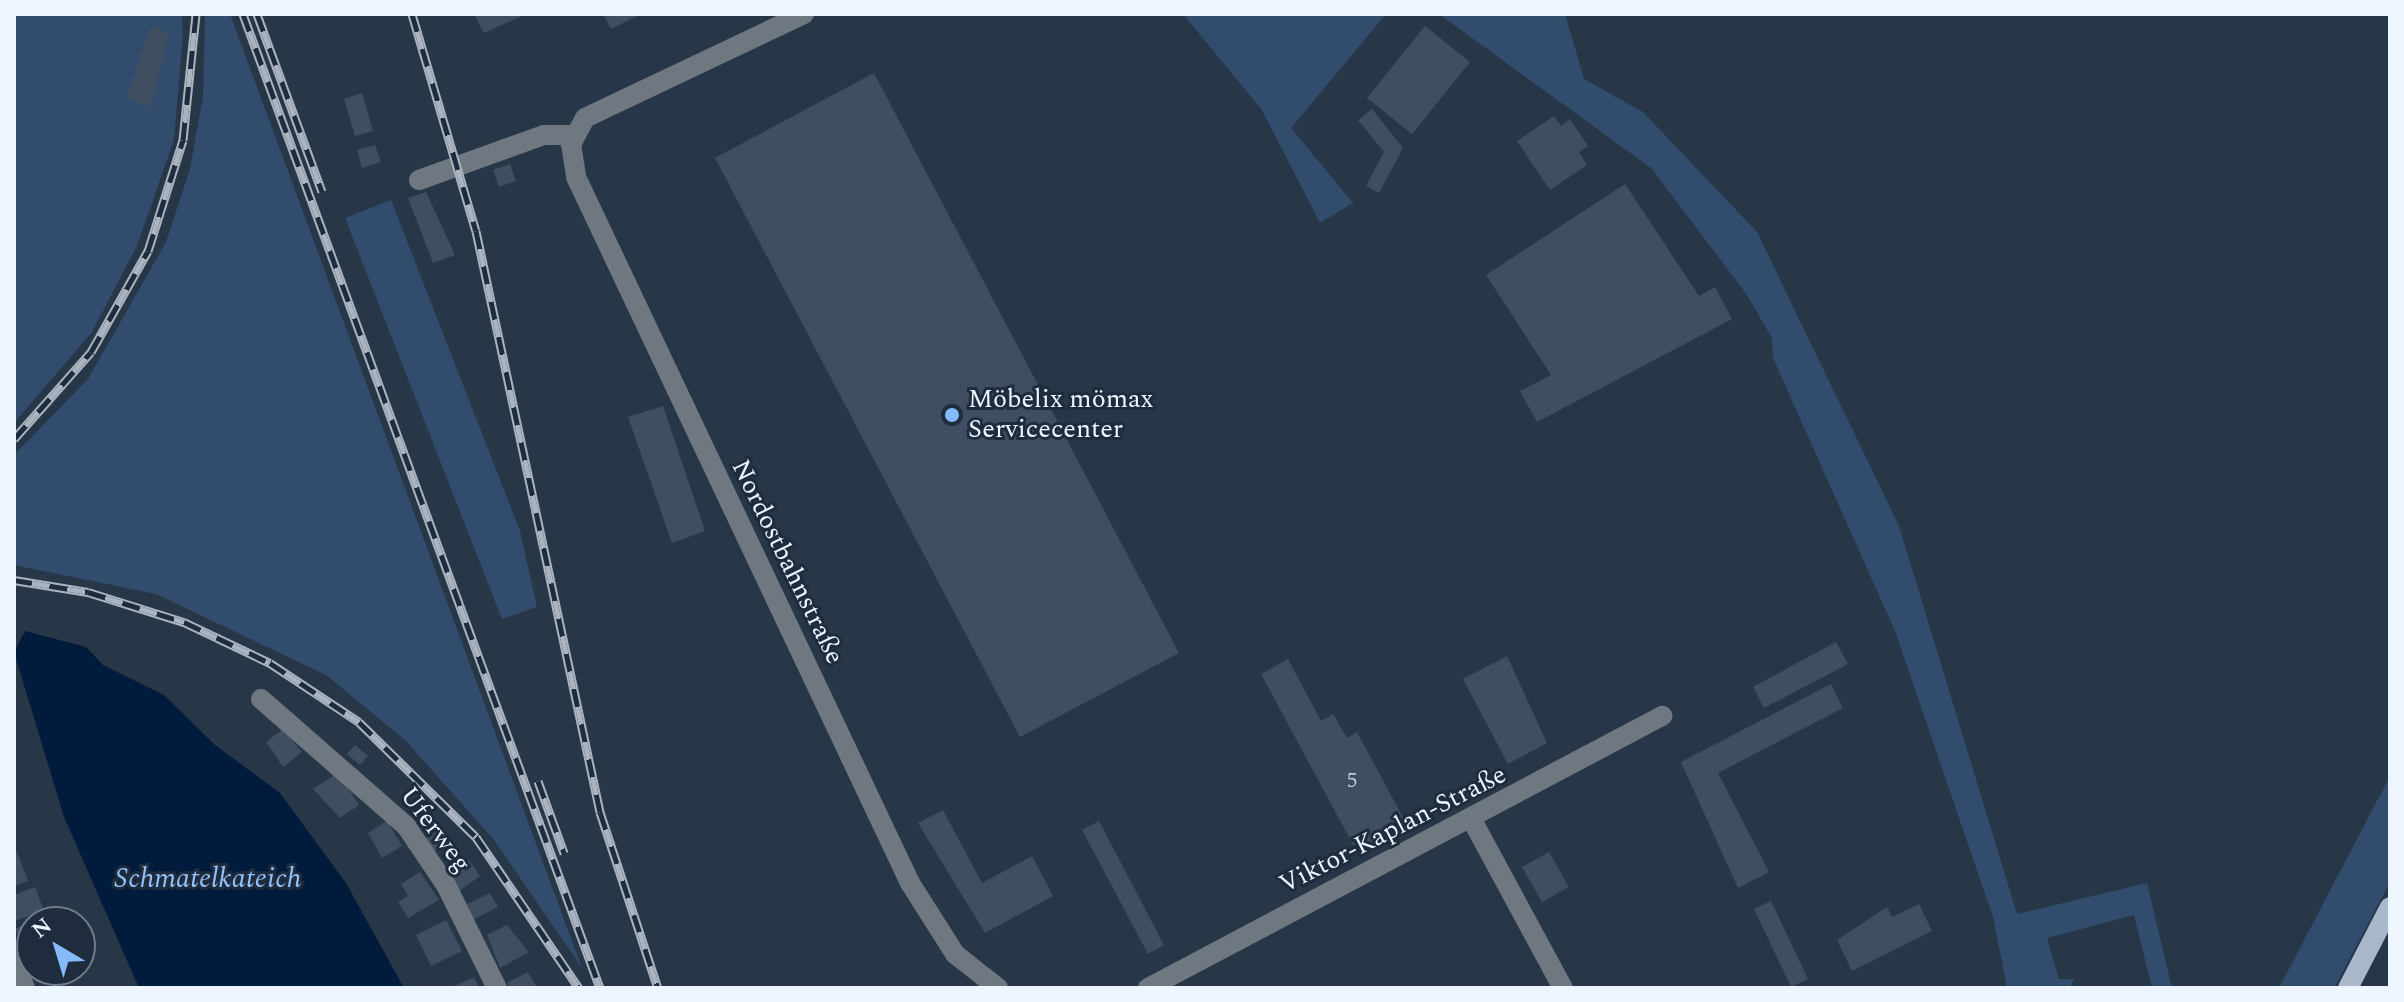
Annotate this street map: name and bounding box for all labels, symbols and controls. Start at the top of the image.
place label: Möbelix mömax Servicecenter [968,384,1153,446]
marker: Möbelix mömax Servicecenter [943,406,961,424]
street label: Nordostbahnstraße [724,455,850,669]
street label: Viktor-Kaplan-Straße [1274,759,1512,901]
house number: 5 [1347,768,1357,794]
street label: Uferweg [393,781,477,879]
water label: Schmatelkateich [115,862,301,896]
north arrow [16,906,96,986]
text: N [25,910,59,947]

